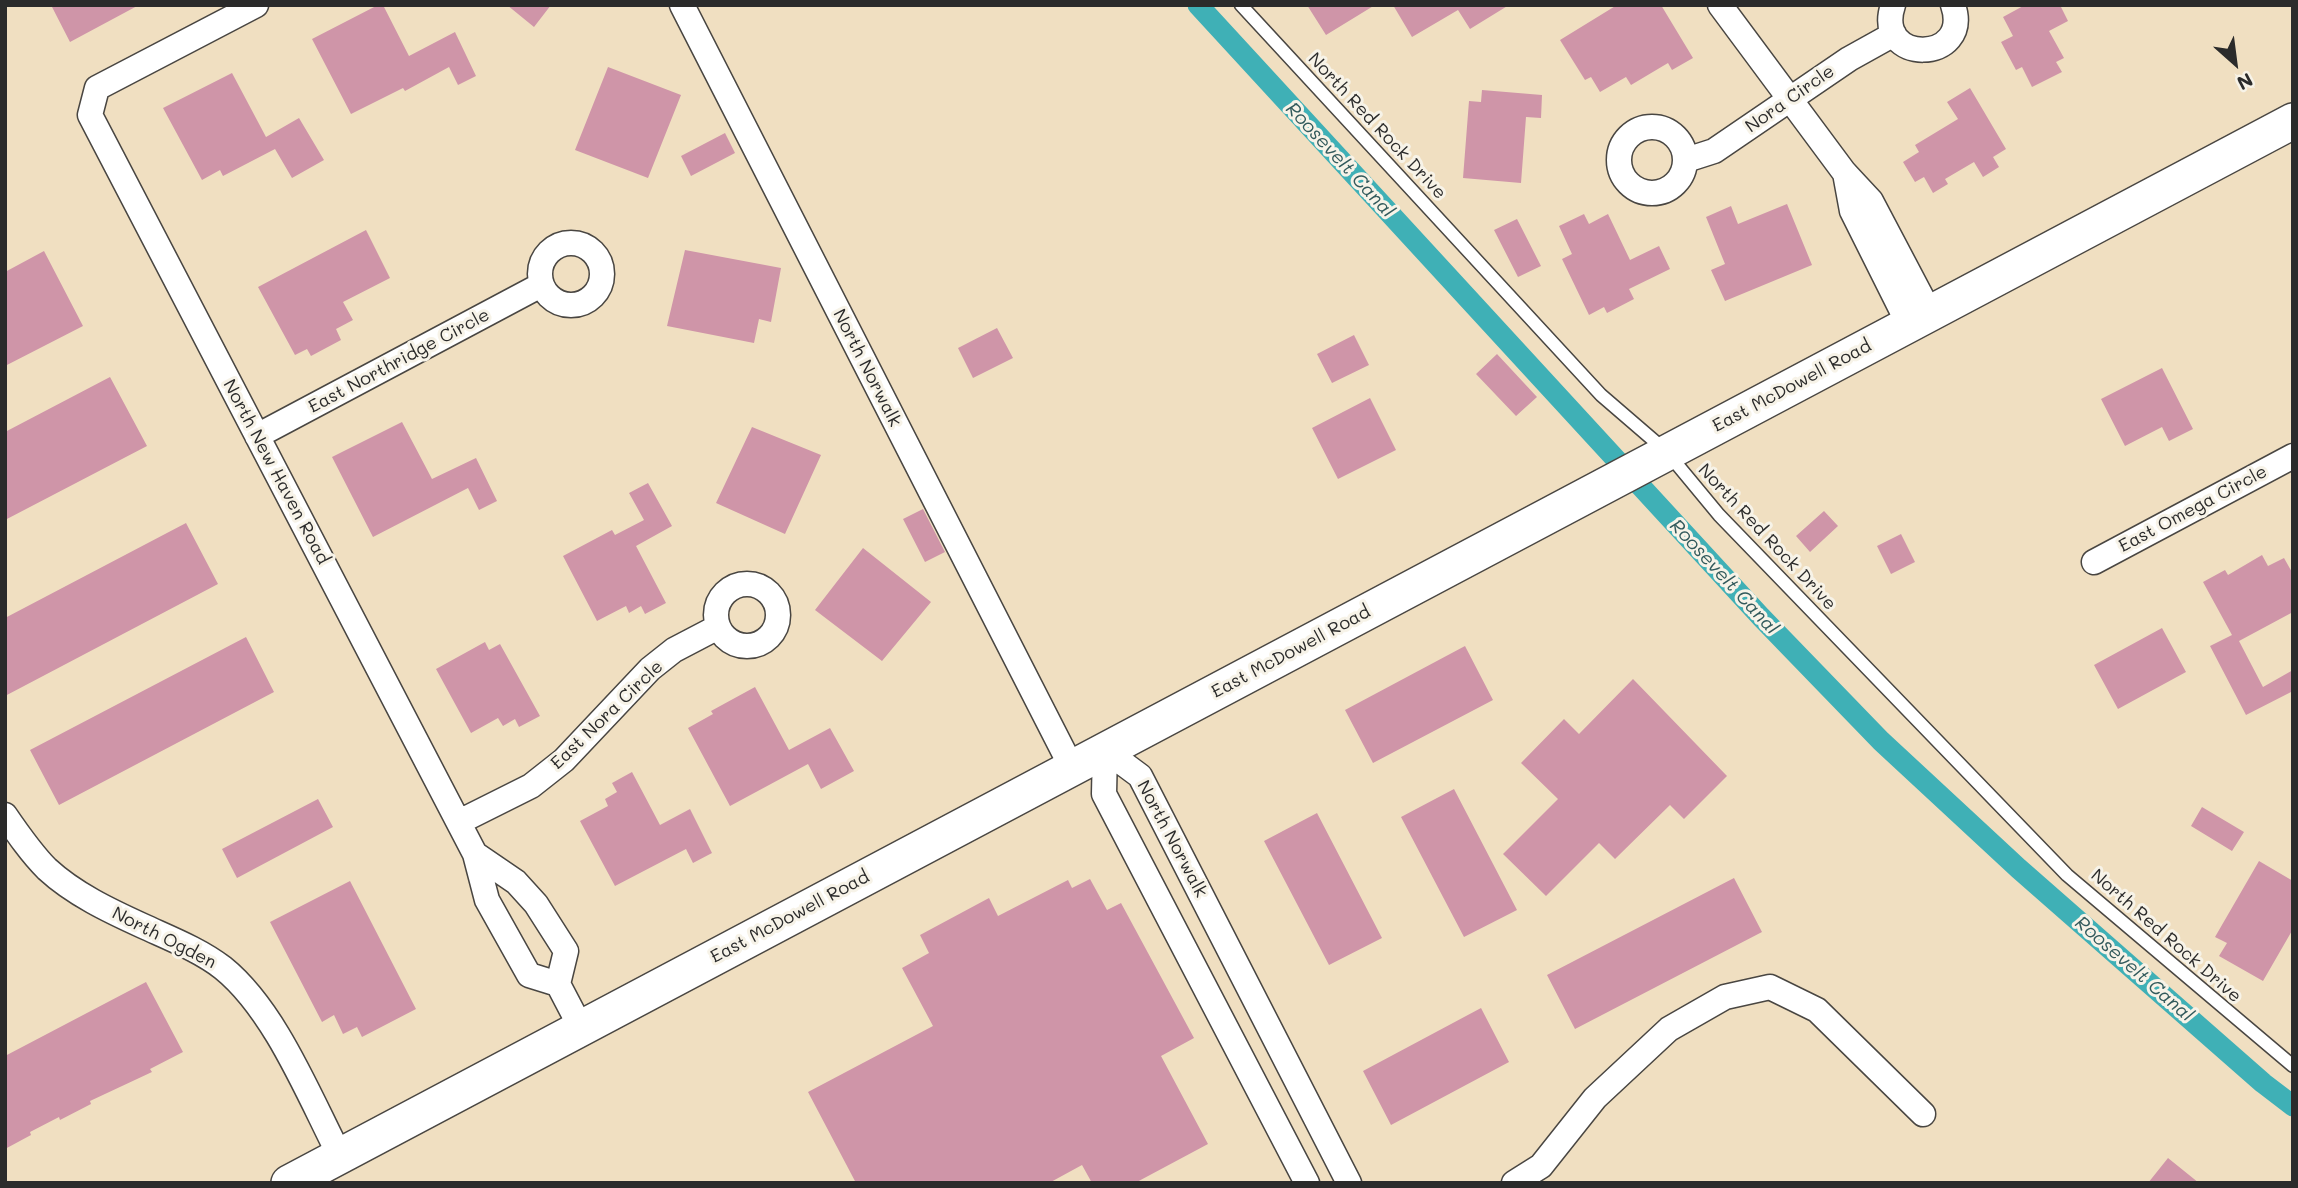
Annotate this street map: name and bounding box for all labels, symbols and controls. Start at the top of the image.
north arrow [2200,28,2270,98]
street label: North Red Rock Drive [1304,48,1450,204]
street label: Nora Circle [1741,60,1839,138]
text: N [2233,68,2257,96]
water label: Roosevelt Canal [1281,98,1399,222]
street label: East Northridge Circle [305,304,493,418]
street label: North Norwalk [828,306,906,430]
street label: East McDowell Road [1709,335,1875,437]
street label: North New Haven Road [218,376,334,568]
street label: North Red Rock Drive [1694,459,1840,615]
street label: East Omega Circle [2115,461,2271,557]
water label: Roosevelt Canal [1665,515,1783,639]
street label: East McDowell Road [1208,601,1374,703]
street label: East Nora Circle [546,656,668,774]
street label: North Norwalk [1132,777,1212,901]
street label: North Red Rock Drive [2086,865,2246,1007]
street label: East McDowell Road [707,866,873,968]
street label: North Ogden [108,902,220,974]
water label: Roosevelt Canal [2070,911,2198,1027]

